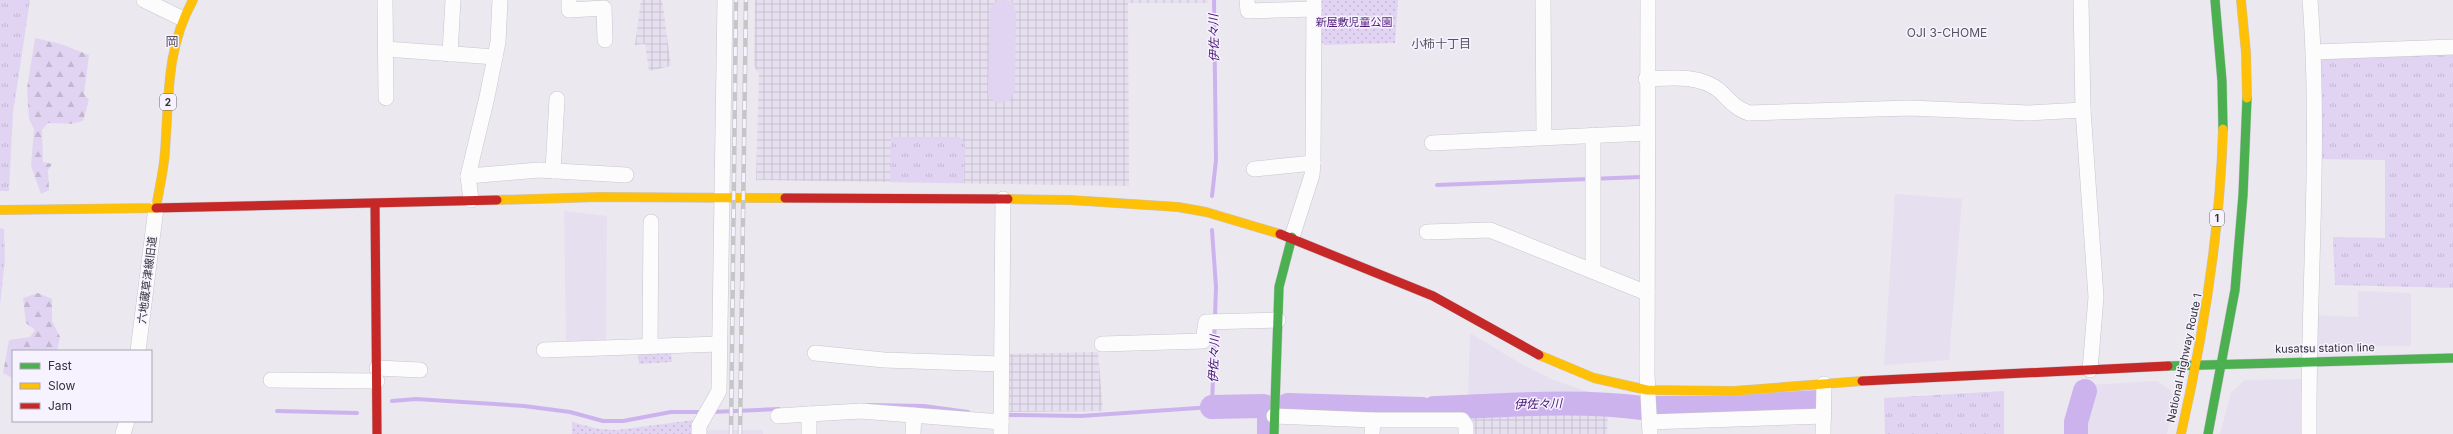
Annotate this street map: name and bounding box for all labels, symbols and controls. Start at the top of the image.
water label: 伊佐々川 [1206,12,1221,62]
park label: 新屋敷児童公園 [1316,15,1393,29]
district label: OJI 3-CHOME [1907,25,1987,40]
district label: 岡 [165,33,179,49]
district label: 小柿十丁目 [1411,36,1471,51]
road number: 2 [160,94,176,110]
road number: 1 [2210,210,2224,226]
street label: 六地蔵草津線旧道 [135,235,159,325]
street label: National Highway Route 1 [2163,292,2205,424]
water label: 伊佐々川 [1205,333,1222,383]
street label: kusatsu station line [2275,340,2375,356]
legend [12,350,152,422]
text: Fast [48,358,72,373]
text: Slow [48,378,76,393]
water label: 伊佐々川 [1514,396,1564,411]
text: Jam [48,398,72,413]

